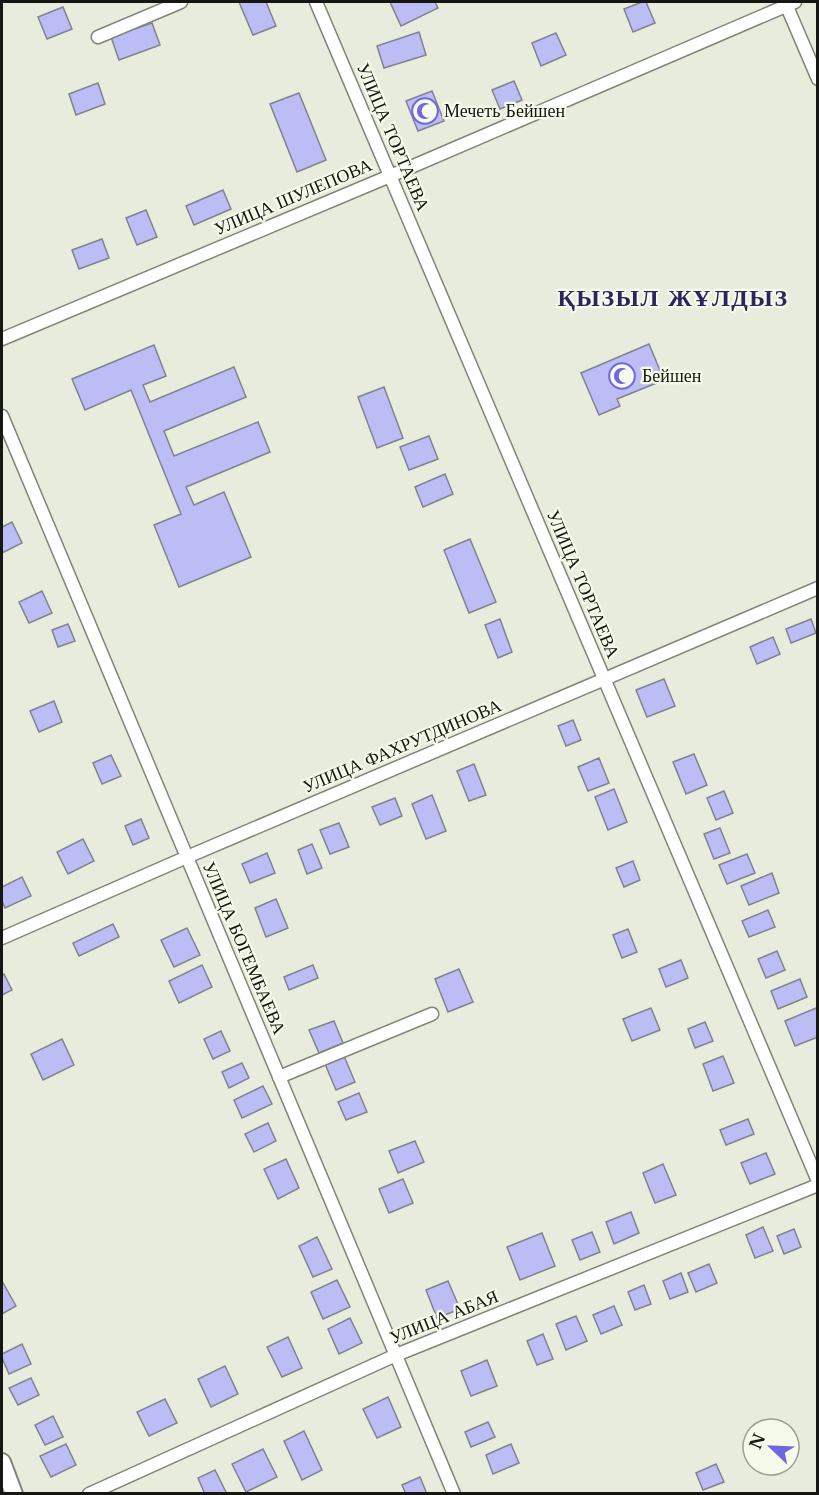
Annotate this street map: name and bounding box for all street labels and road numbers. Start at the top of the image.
street label: УЛИЦА ТОРТАЕВА [352,60,434,214]
street label: УЛИЦА ШУЛЕПОВА [211,154,375,240]
street label: УЛИЦА ТОРТАЕВА [542,507,624,661]
street label: УЛИЦА ФАХРУТДИНОВА [299,694,505,798]
street label: УЛИЦА БОГЕМБАЕВА [198,858,290,1038]
street label: УЛИЦА АБАЯ [386,1285,502,1349]

